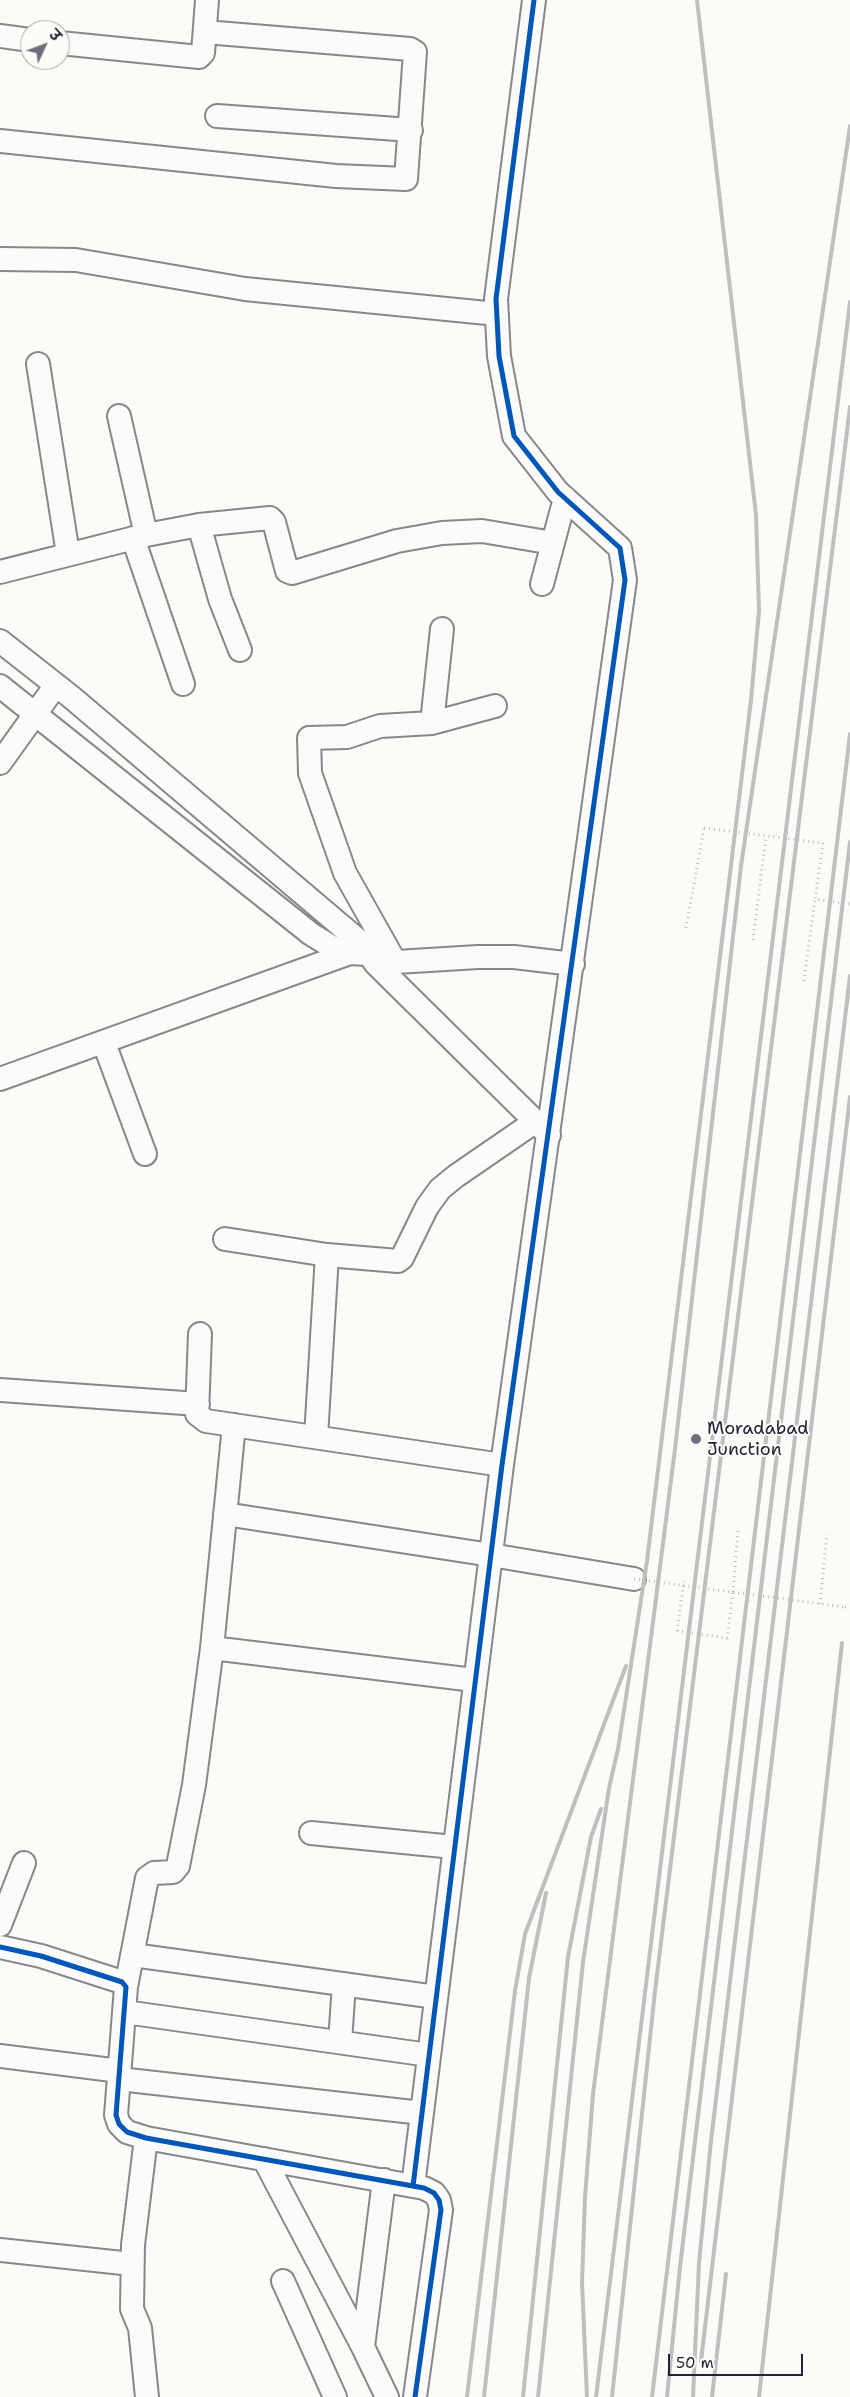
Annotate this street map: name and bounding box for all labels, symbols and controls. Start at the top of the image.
north arrow [20,20,70,70]
text: उ [45,26,65,45]
place label: Moradabad Junction [707,1418,809,1460]
marker: Moradabad Junction [689,1432,703,1446]
scale bar [670,2344,805,2376]
text: 50 m [676,2353,714,2373]

